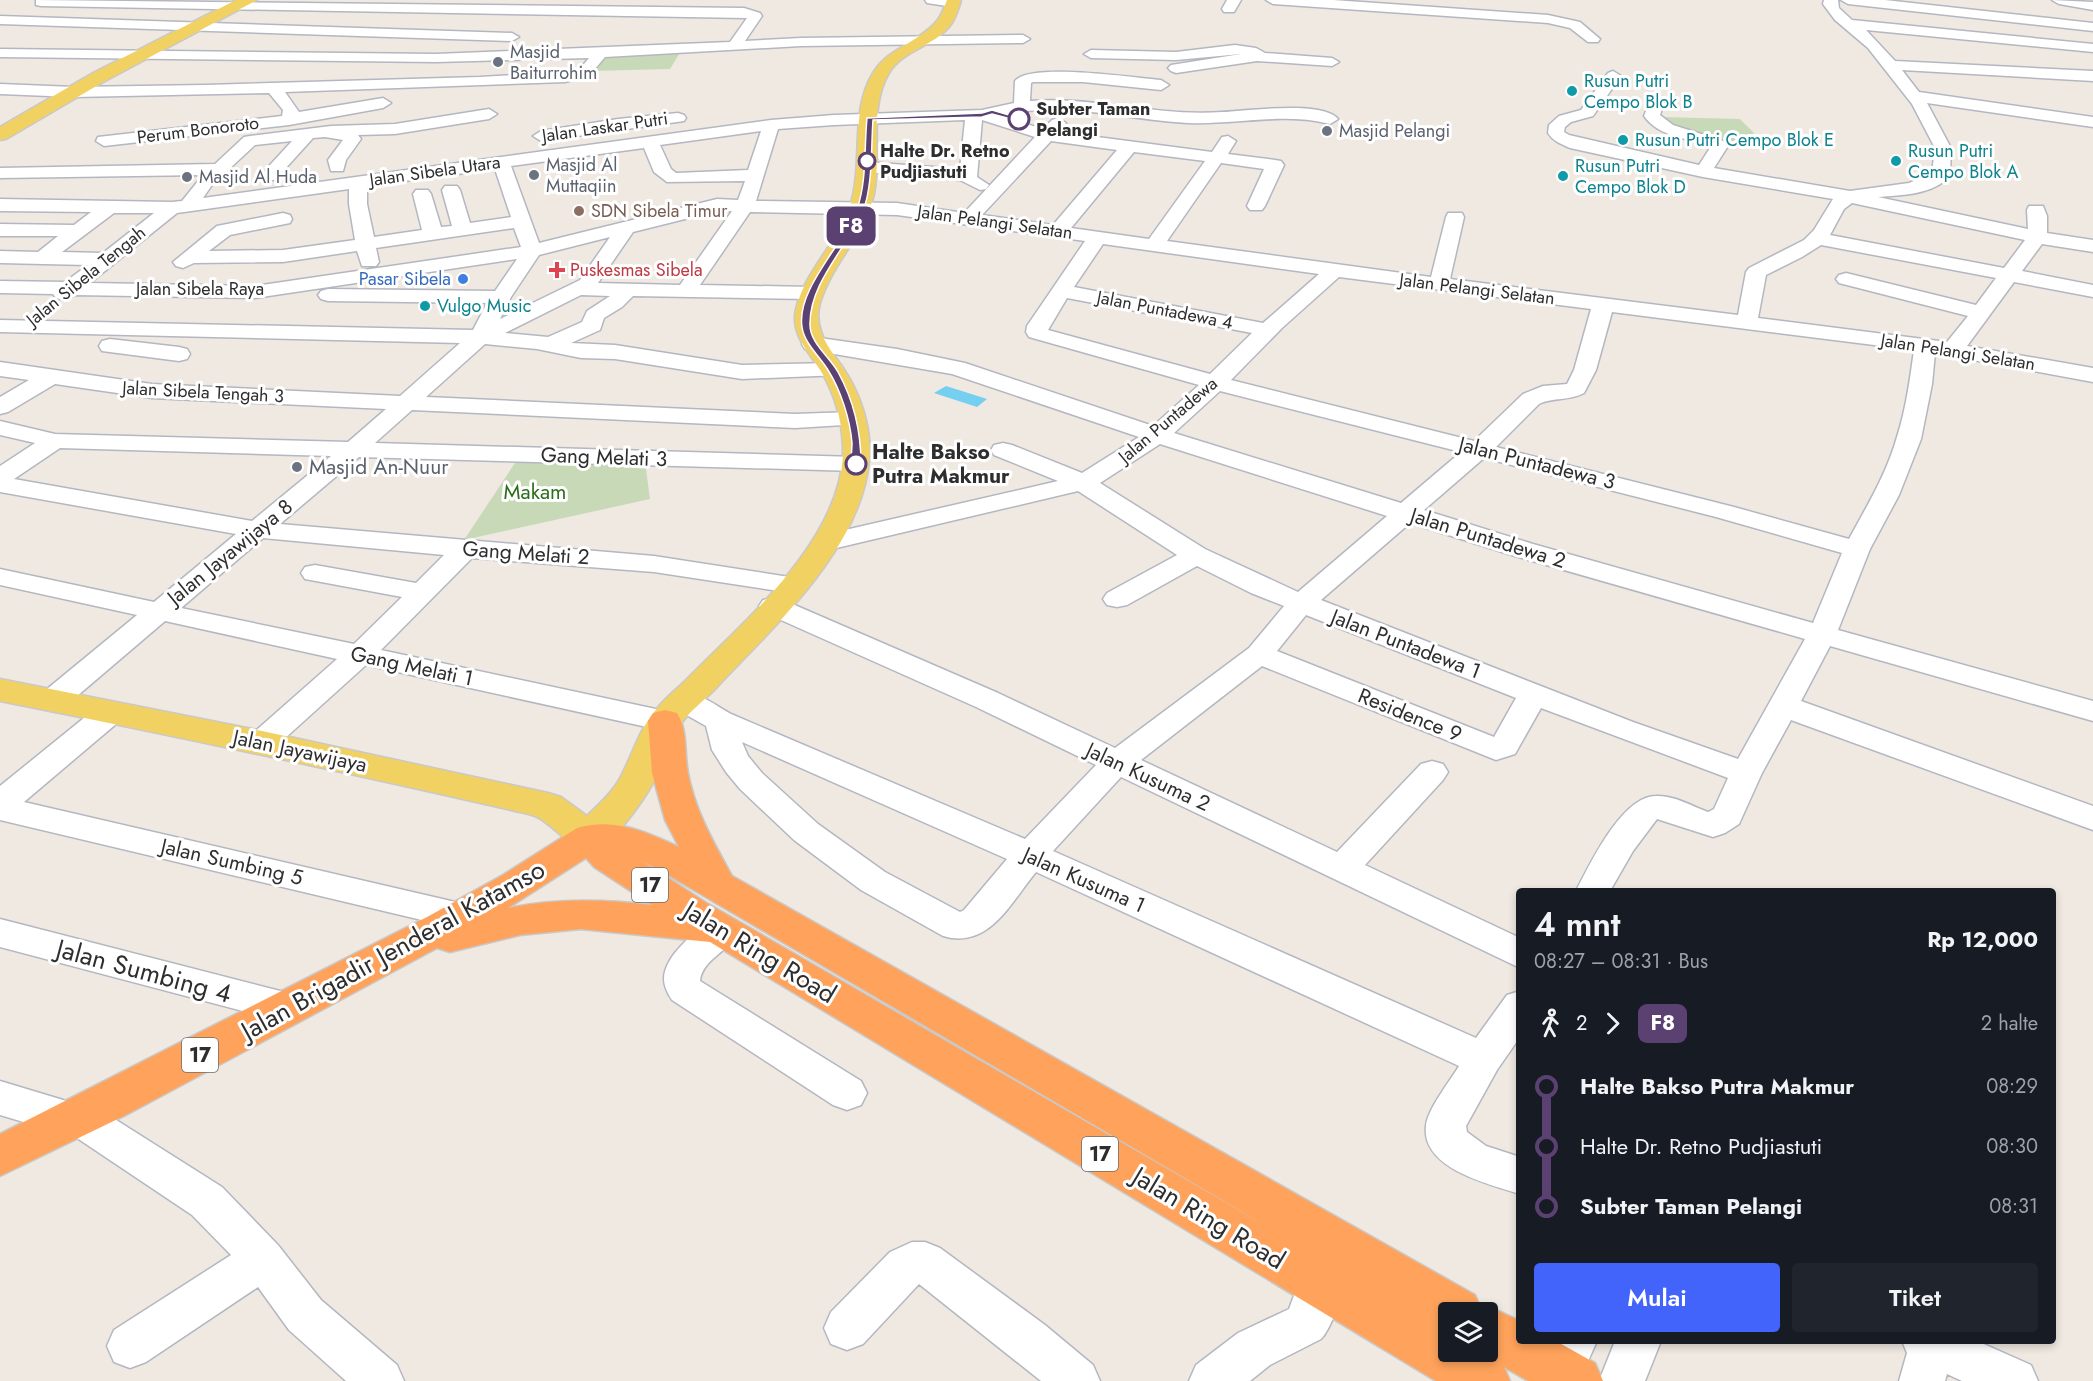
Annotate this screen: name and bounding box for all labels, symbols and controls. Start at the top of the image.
place label: Masjid Baiturrohim [510,39,597,86]
marker: Masjid Baiturrohim [491,55,505,69]
place label: Rusun Putri Cempo Blok B [1584,68,1693,115]
marker: Rusun Putri Cempo Blok B [1565,84,1579,98]
place label: Subter Taman Pelangi [1036,96,1150,143]
street label: Jalan Laskar Putri [538,105,670,149]
marker: Subter Taman Pelangi [1008,108,1030,130]
street label: Perum Bonoroto [136,110,261,150]
place label: Masjid Pelangi [1339,118,1450,144]
marker: Masjid Pelangi [1320,124,1334,138]
place label: Rusun Putri Cempo Blok E [1635,127,1834,153]
marker: Rusun Putri Cempo Blok E [1616,133,1630,147]
place label: Halte Dr. Retno Pudjiastuti [880,138,1010,185]
place label: Rusun Putri Cempo Blok A [1908,138,2018,185]
street label: Jalan Sibela Utara [366,149,502,193]
place label: Masjid Al Muttaqiin [546,152,617,199]
marker: Halte Dr. Retno Pudjiastuti [858,152,876,170]
place label: Rusun Putri Cempo Blok D [1575,153,1686,200]
marker: Rusun Putri Cempo Blok A [1889,154,1903,168]
place label: Masjid Al Huda [199,164,317,190]
marker: Masjid Al Muttaqiin [527,168,541,182]
marker: Rusun Putri Cempo Blok D [1556,169,1570,183]
marker: Masjid Al Huda [180,170,194,184]
place label: SDN Sibela Timur [591,198,728,224]
street label: Jalan Pelangi Selatan [914,198,1074,246]
marker: SDN Sibela Timur [572,204,586,218]
line badge: F8 [824,206,878,246]
text: F8 [839,211,863,241]
street label: Jalan Sibela Tengah [19,220,151,333]
place label: Puskesmas Sibela [570,257,703,283]
marker: Puskesmas Sibela [548,261,566,279]
place label: Pasar Sibela [359,266,451,292]
street label: Jalan Pelangi Selatan [1396,266,1556,311]
marker: Pasar Sibela [456,272,470,286]
street label: Jalan Sibela Raya [134,276,264,302]
street label: Jalan Puntadewa 4 [1093,284,1235,336]
place label: Vulgo Music [437,293,531,319]
marker: Vulgo Music [418,299,432,313]
street label: Jalan Pelangi Selatan [1877,327,2037,377]
street label: Jalan Puntadewa [1111,371,1223,471]
street label: Jalan Sibela Tengah 3 [120,375,285,409]
street label: Jalan Puntadewa 3 [1453,428,1618,497]
place label: Halte Bakso Putra Makmur [872,437,1010,491]
street label: Gang Melati 3 [540,440,668,474]
place label: Masjid An-Nuur [309,452,449,482]
marker: Halte Bakso Putra Makmur [845,453,867,475]
marker: Masjid An-Nuur [290,460,304,474]
park label: Makam [504,477,566,507]
street label: Jalan Jayawijaya 8 [158,492,299,614]
street label: Jalan Puntadewa 2 [1404,499,1569,576]
street label: Gang Melati 2 [462,534,590,572]
street label: Jalan Puntadewa 1 [1324,601,1485,686]
street label: Gang Melati 1 [348,638,476,694]
street label: Residence 9 [1354,681,1466,749]
street label: Jalan Jayawijaya [227,722,370,780]
street label: Jalan Kusuma 2 [1078,734,1215,819]
street label: Jalan Sumbing 5 [155,830,306,893]
street label: Jalan Kusuma 1 [1015,838,1150,920]
street label: Jalan Brigadir Jenderal Katamso [232,850,552,1051]
road number: 17 [632,868,668,902]
street label: Jalan Ring Road [674,890,844,1013]
text: 4 mnt [1534,901,1621,948]
text: Rp 12,000 [1927,923,2038,955]
street label: Jalan Sumbing 4 [49,929,236,1013]
text: 08:27 – 08:31 · Bus [1534,947,1708,976]
icon: walk [1534,1007,1567,1040]
icon: forward [1596,1007,1629,1040]
text: F8 [1650,1008,1675,1038]
text: 2 [1576,1009,1587,1038]
text: 2 halte [1981,1009,2038,1038]
road number: 17 [182,1038,218,1072]
text: Halte Bakso Putra Makmur [1580,1070,1854,1102]
text: 08:29 [1986,1072,2038,1101]
text: Halte Dr. Retno Pudjiastuti [1580,1130,1822,1162]
text: 08:30 [1986,1132,2038,1161]
road number: 17 [1082,1137,1118,1171]
street label: Jalan Ring Road [1123,1156,1293,1279]
text: Subter Taman Pelangi [1580,1190,1802,1222]
text: 08:31 [1989,1192,2038,1221]
button: Mulai [1534,1263,1780,1332]
button: Tiket [1792,1263,2038,1332]
map controls [1438,1302,1498,1362]
button: layers [1438,1302,1498,1362]

